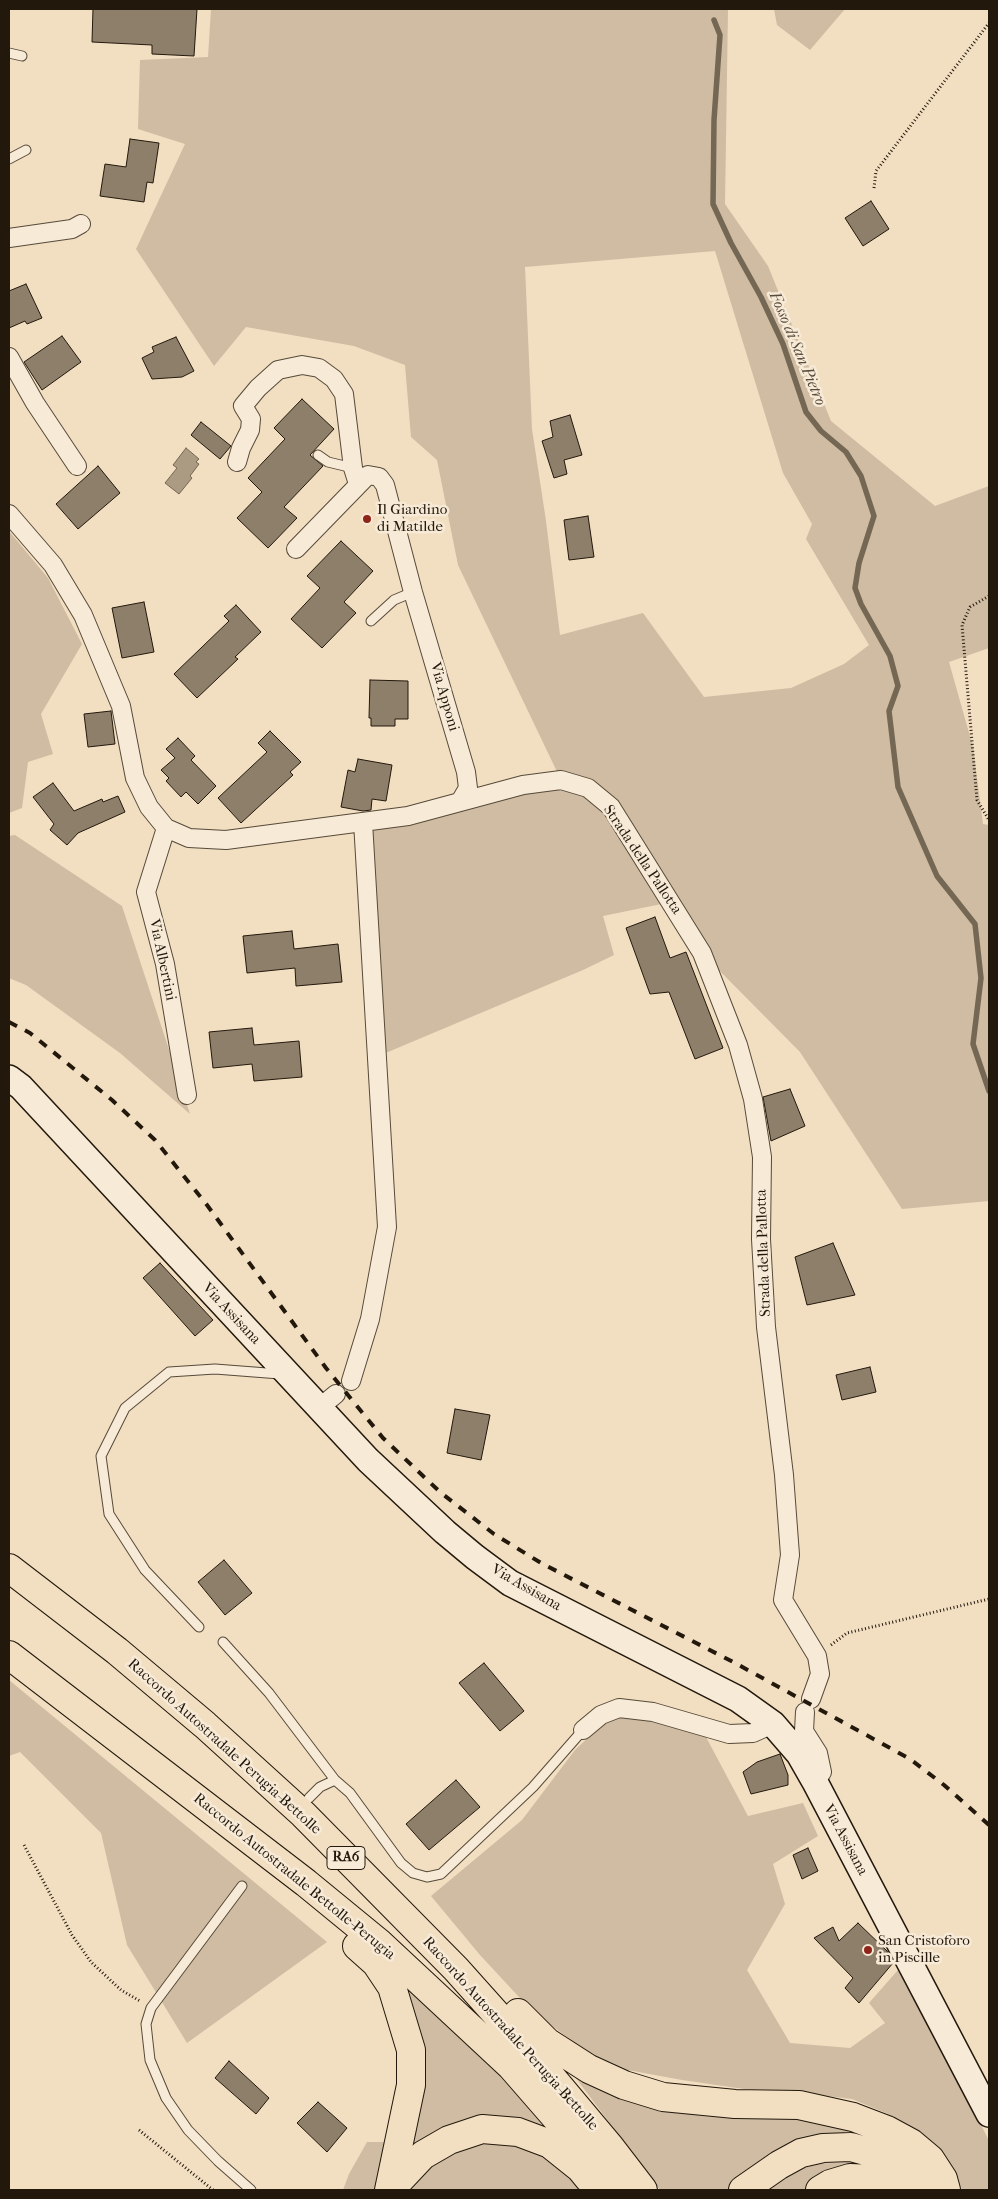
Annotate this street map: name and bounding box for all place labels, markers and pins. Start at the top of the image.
place label: Il Giardino di Matilde [377,501,447,536]
marker: Il Giardino di Matilde [361,513,373,525]
place label: San Cristoforo in Piscille [878,1932,970,1967]
marker: San Cristoforo in Piscille [862,1944,874,1956]

